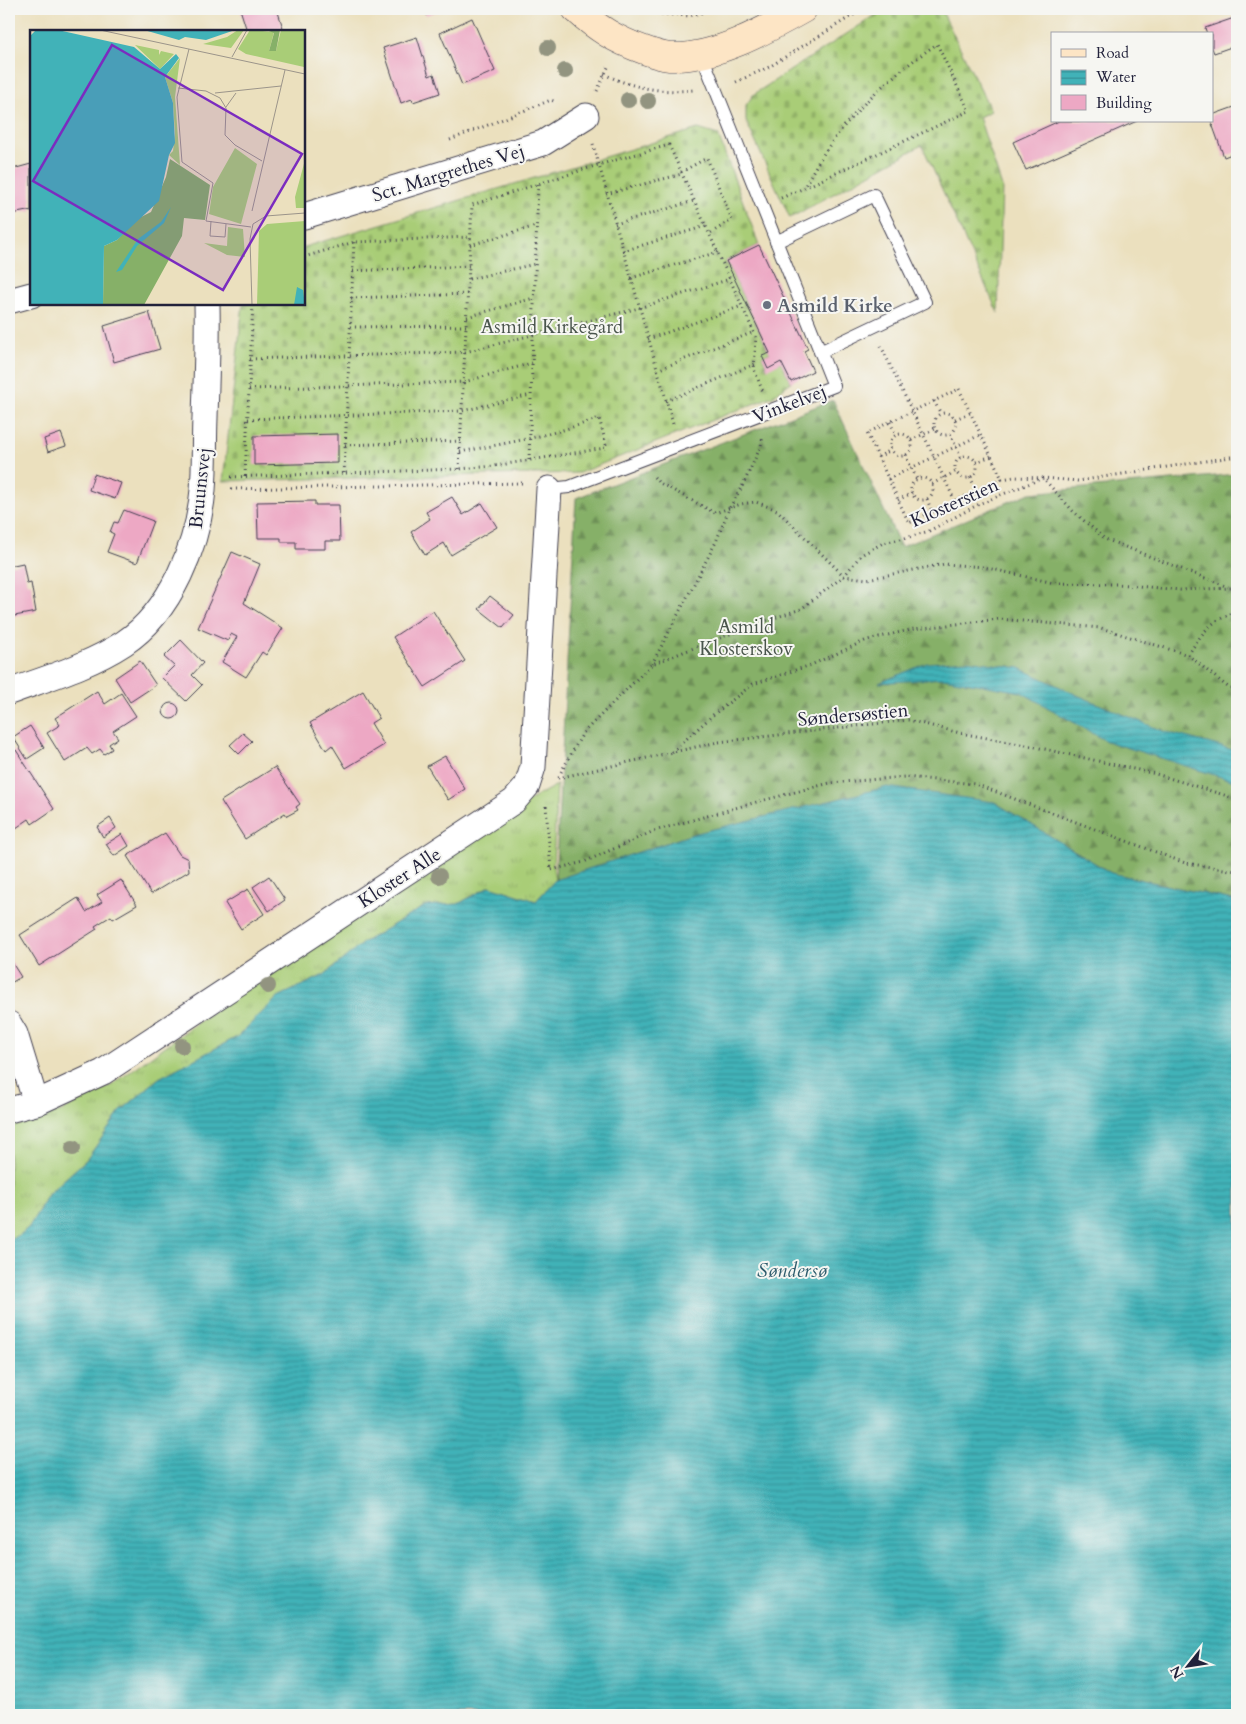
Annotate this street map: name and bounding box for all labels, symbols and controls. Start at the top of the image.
inset map [30,30,305,305]
legend [1051,32,1214,122]
text: Road [1096,43,1129,63]
text: Water [1095,67,1137,87]
text: Building [1096,93,1152,113]
street label: Sct. Margrethes Vej [369,137,528,208]
place label: Asmild Kirke [777,293,893,319]
marker: Asmild Kirke [761,299,773,311]
park label: Asmild Kirkegård [481,314,623,340]
street label: Vinkelvej [749,378,830,430]
street label: Bruunsvej [183,446,217,530]
street label: Klosterstien [906,472,1003,534]
park label: Asmild Klosterskov [699,614,793,662]
street label: Søndersøstien [797,697,910,733]
street label: Kloster Alle [353,841,446,914]
water label: Søndersø [757,1257,828,1284]
north arrow [1164,1642,1214,1692]
text: N [1166,1662,1188,1682]

